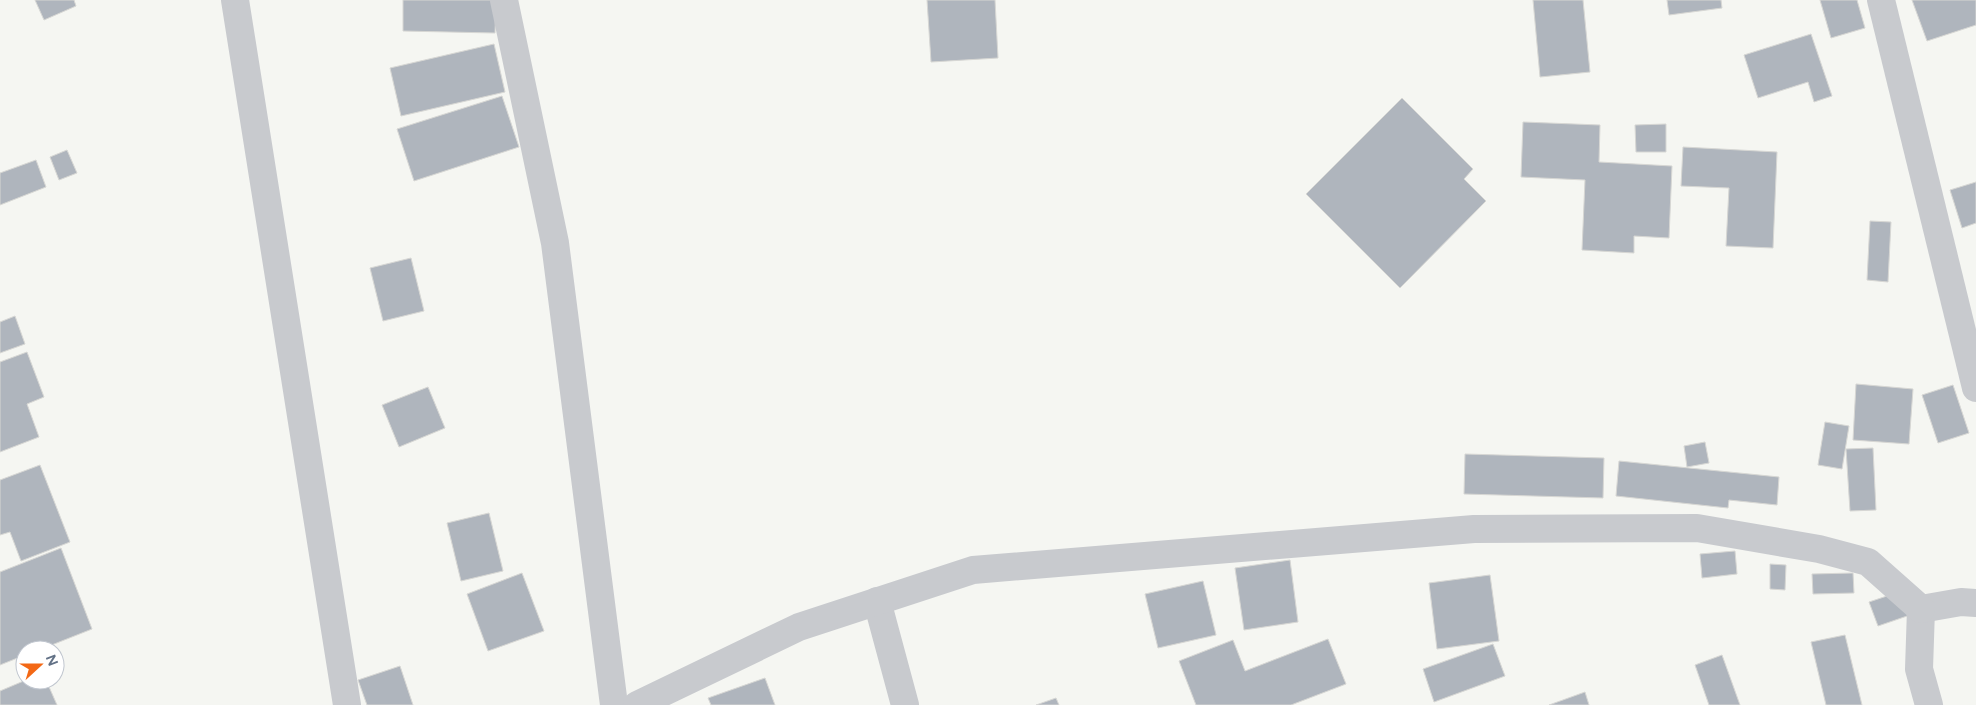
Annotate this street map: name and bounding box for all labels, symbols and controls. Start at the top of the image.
north arrow [15,640,65,690]
text: N [42,652,62,669]

